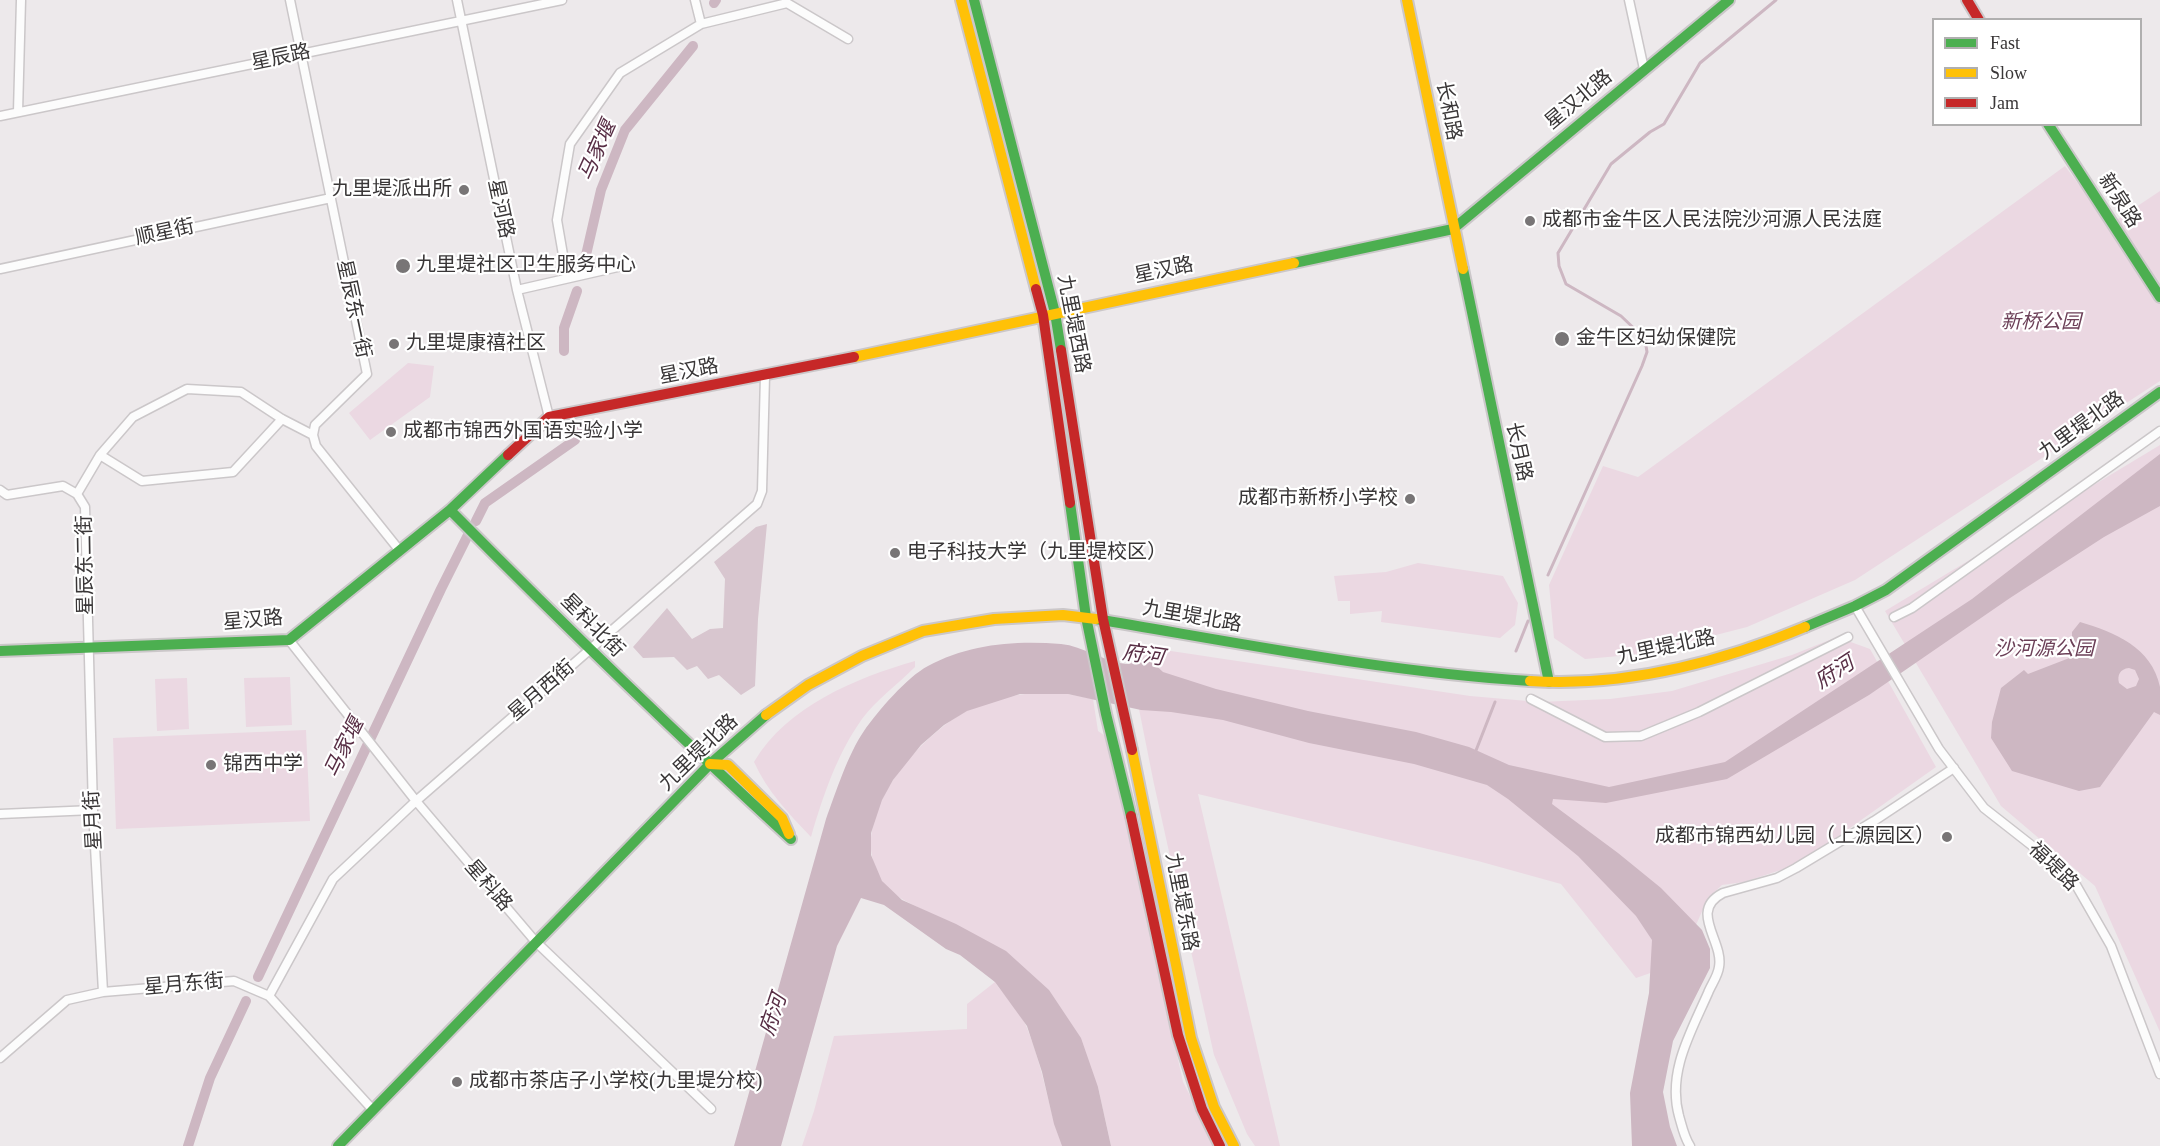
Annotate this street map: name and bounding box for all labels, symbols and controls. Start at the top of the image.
legend [1932,18,2142,126]
text: Fast [1990,33,2020,53]
street label: 星辰路 [249,40,313,76]
text: Slow [1990,63,2027,83]
street label: 星汉北路 [1541,65,1617,135]
street label: 长和路 [1430,79,1466,143]
text: Jam [1990,93,2019,113]
water label: 马家堰 [574,117,622,185]
street label: 新泉路 [2093,169,2145,233]
street label: 星河路 [482,177,518,241]
place label: 九里堤派出所 [332,178,452,202]
marker: 九里堤派出所 [457,183,471,197]
place label: 成都市金牛区人民法院沙河源人民法庭 [1542,209,1882,233]
marker: 成都市金牛区人民法院沙河源人民法庭 [1523,214,1537,228]
street label: 顺星街 [133,215,197,251]
street label: 星汉路 [1132,253,1196,289]
place label: 九里堤社区卫生服务中心 [416,254,636,278]
marker: 九里堤社区卫生服务中心 [394,257,412,275]
street label: 星辰东一街 [331,258,375,360]
street label: 九里堤西路 [1052,273,1094,375]
park label: 新桥公园 [2001,311,2081,335]
place label: 金牛区妇幼保健院 [1576,327,1736,351]
marker: 金牛区妇幼保健院 [1553,330,1571,348]
place label: 九里堤康禧社区 [406,332,546,356]
marker: 九里堤康禧社区 [387,337,401,351]
street label: 星汉路 [657,354,721,390]
street label: 九里堤北路 [2034,387,2130,465]
place label: 成都市锦西外国语实验小学 [403,420,643,444]
street label: 长月路 [1500,420,1536,484]
marker: 成都市锦西外国语实验小学 [384,425,398,439]
place label: 成都市新桥小学校 [1238,487,1398,511]
marker: 成都市新桥小学校 [1403,492,1417,506]
street label: 星辰东二街 [73,515,99,615]
place label: 电子科技大学（九里堤校区） [907,541,1167,565]
marker: 电子科技大学（九里堤校区） [888,546,902,560]
street label: 星科北街 [555,589,629,663]
street label: 九里堤北路 [1141,596,1243,638]
street label: 星汉路 [222,606,284,636]
street label: 九里堤北路 [1615,626,1717,670]
park label: 沙河源公园 [1994,638,2094,662]
water label: 府河 [1120,641,1166,671]
water label: 府河 [1811,651,1859,695]
street label: 星月西街 [504,656,580,726]
street label: 九里堤北路 [655,710,743,796]
water label: 马家堰 [320,714,370,782]
place label: 锦西中学 [223,753,303,777]
marker: 锦西中学 [204,758,218,772]
street label: 星月街 [80,789,108,851]
place label: 成都市锦西幼儿园（上源园区） [1655,825,1935,849]
marker: 成都市锦西幼儿园（上源园区） [1940,830,1954,844]
street label: 福堤路 [2023,838,2083,896]
street label: 九里堤东路 [1160,851,1202,953]
street label: 星科路 [459,855,517,917]
street label: 星月东街 [143,970,225,1000]
water label: 府河 [755,991,793,1039]
place label: 成都市茶店子小学校(九里堤分校) [469,1070,762,1094]
marker: 成都市茶店子小学校(九里堤分校) [450,1075,464,1089]

